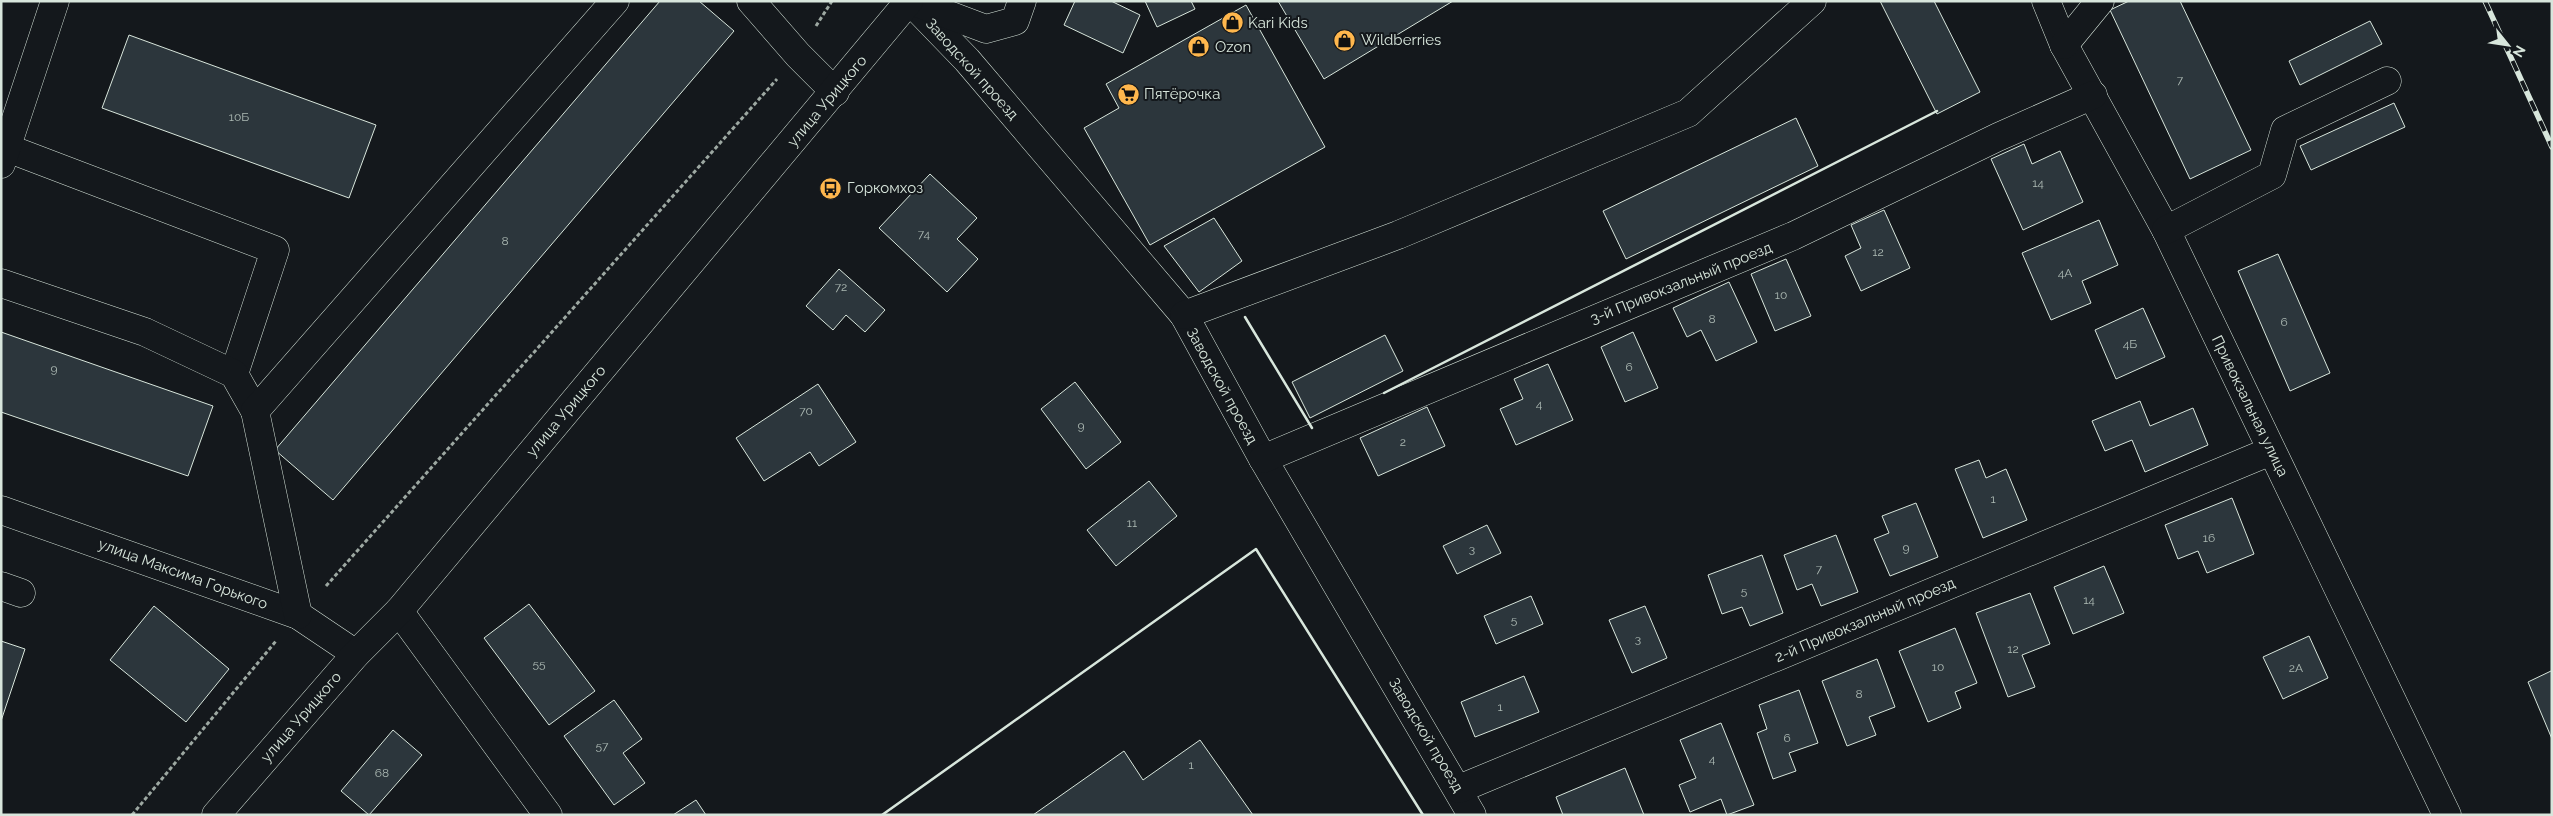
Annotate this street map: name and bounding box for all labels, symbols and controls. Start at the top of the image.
shop icon: Kari Kids [1220,11,1244,35]
place label: Kari Kids [1248,14,1308,32]
street label: Заводской проезд [922,15,1023,124]
north arrow [2483,20,2533,70]
shop icon: Wildberries [1333,28,1357,52]
place label: Wildberries [1361,31,1441,49]
shop icon: Ozon [1187,35,1211,59]
place label: Ozon [1215,38,1251,56]
text: N [2510,43,2529,60]
street label: улица Урицкого [784,52,870,150]
house number: 7 [2177,73,2184,87]
supermarket icon: Пятёрочка [1116,82,1140,106]
place label: Пятёрочка [1144,85,1220,103]
house number: 10Б [229,110,249,124]
bus stop icon: Горкомхоз [819,176,843,200]
house number: 14 [2032,176,2044,190]
place label: Горкомхоз [847,179,923,197]
house number: 74 [918,227,931,241]
house number: 8 [501,234,509,248]
street label: 3-й Привокзальный проезд [1588,238,1775,328]
house number: 12 [1872,245,1884,259]
house number: 4А [2058,266,2072,280]
house number: 72 [835,280,847,294]
house number: 10 [1775,288,1787,302]
house number: 8 [1708,312,1716,326]
house number: 6 [2280,315,2288,329]
street label: Заводской проезд [1183,325,1262,448]
street label: Привокзальная улица [2208,332,2292,480]
house number: 4Б [2123,337,2137,351]
house number: 6 [1625,360,1633,374]
house number: 9 [50,362,58,376]
street label: улица Урицкого [523,362,609,460]
house number: 4 [1536,397,1543,411]
house number: 70 [799,404,813,418]
house number: 9 [1077,419,1085,433]
house number: 2 [1400,435,1406,449]
house number: 1 [1990,492,1996,506]
house number: 11 [1127,516,1137,530]
house number: 16 [2203,531,2215,545]
street label: улица Максима Горького [96,535,270,613]
house number: 9 [1902,541,1910,555]
house number: 3 [1469,542,1475,556]
house number: 7 [1816,562,1823,576]
street label: 2-й Привокзальный проезд [1772,574,1958,666]
house number: 5 [1741,584,1748,598]
house number: 14 [2083,593,2095,607]
house number: 5 [1511,613,1518,627]
house number: 3 [1635,632,1641,646]
house number: 12 [2007,642,2019,656]
house number: 55 [532,657,546,671]
house number: 10 [1932,660,1944,674]
house number: 2А [2289,661,2303,675]
street label: улица Урицкого [257,668,345,766]
street label: Заводской проезд [1385,674,1467,796]
house number: 8 [1855,687,1863,701]
house number: 1 [1497,700,1503,714]
house number: 6 [1783,731,1791,745]
house number: 57 [596,739,609,753]
house number: 4 [1709,752,1716,766]
house number: 1 [1188,758,1194,772]
house number: 68 [375,766,389,780]

